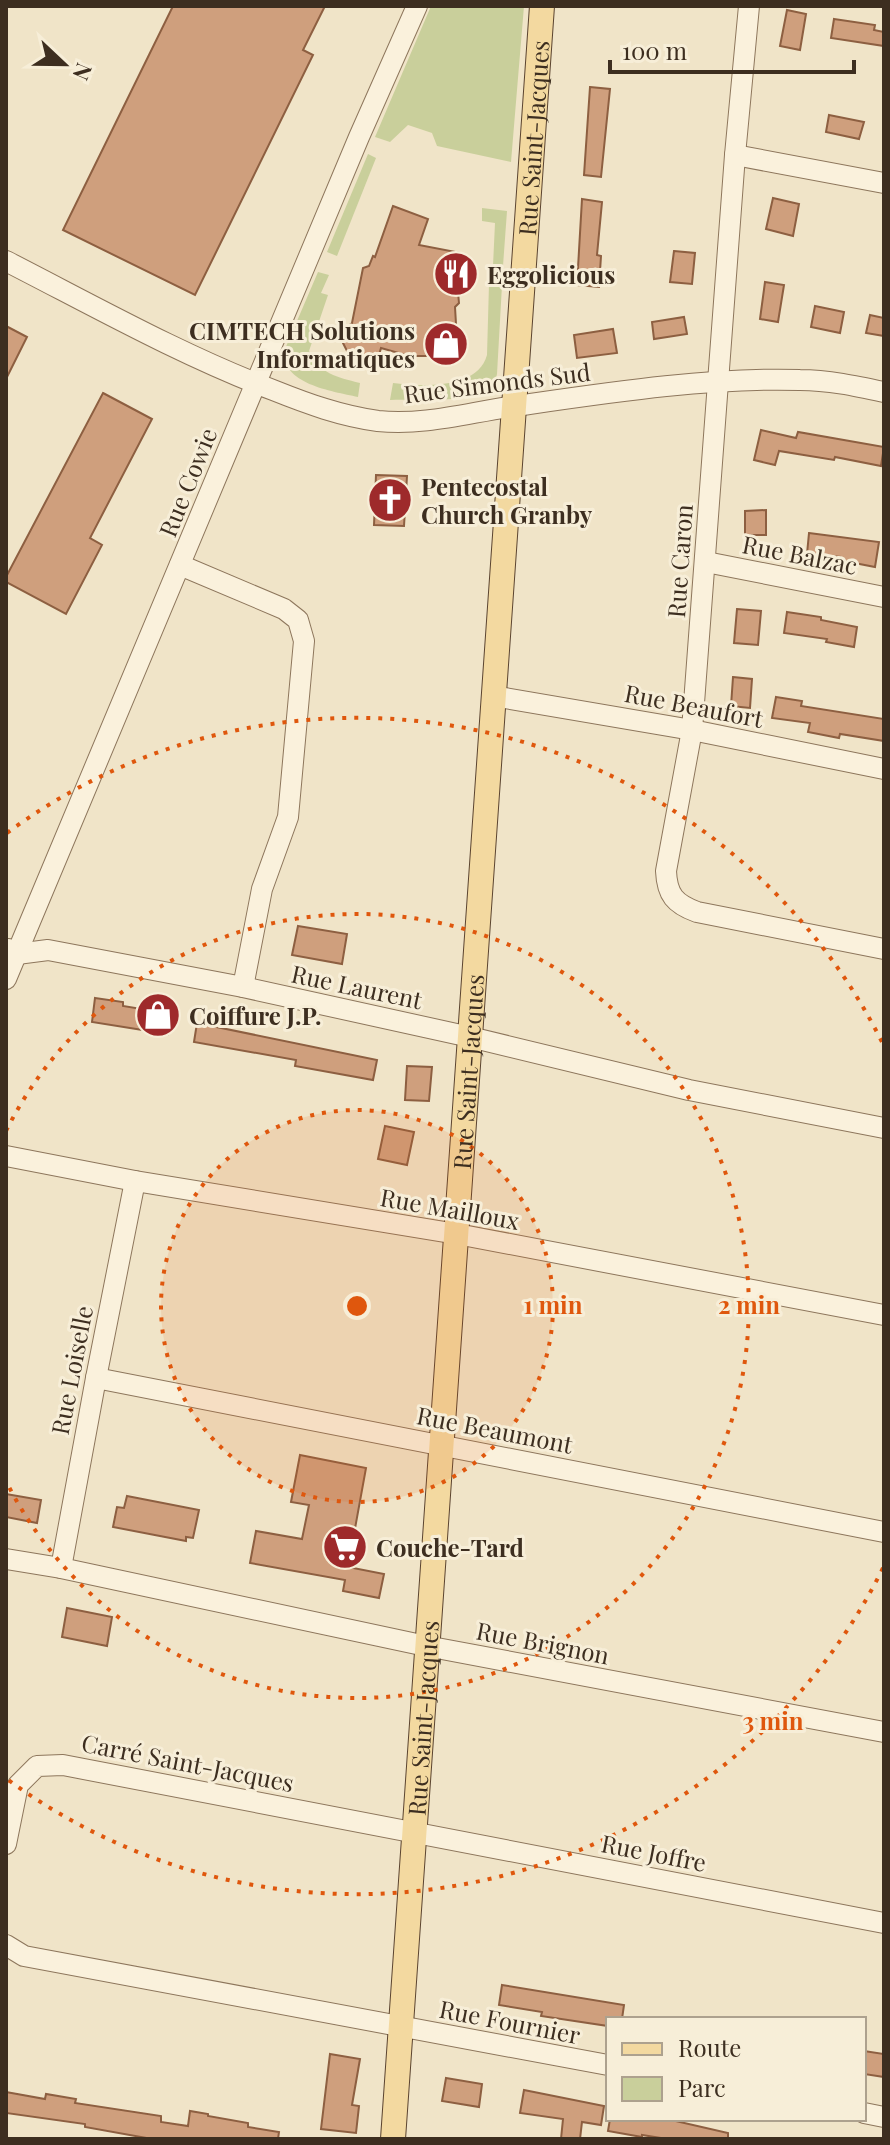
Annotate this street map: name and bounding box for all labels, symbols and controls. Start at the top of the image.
north arrow [24,24,104,104]
scale bar [610,24,854,74]
text: 100 m [622,34,687,66]
street label: Rue Saint-Jacques [510,39,556,237]
text: N [67,59,100,85]
restaurant icon: Eggolicious [432,250,480,298]
place label: Eggolicious [487,258,615,290]
place label: CIMTECH Solutions Informatiques [189,314,415,374]
shop icon: CIMTECH Solutions Informatiques [422,320,470,368]
street label: Rue Simonds Sud [402,355,592,409]
street label: Rue Cowie [151,423,223,541]
place label: Pentecostal Church Granby [421,470,593,530]
church icon: Pentecostal Church Granby [366,476,414,524]
street label: Rue Caron [659,503,699,619]
street label: Rue Balzac [740,527,860,581]
street label: Rue Beaufort [622,676,767,734]
street label: Rue Laurent [289,957,426,1016]
street label: Rue Saint-Jacques [445,973,490,1170]
shop icon: Coiffure J.P. [134,991,182,1039]
place label: Coiffure J.P. [189,999,322,1031]
street label: Rue Mailloux [378,1180,522,1236]
text: 1 min [524,1288,583,1320]
text: 2 min [718,1288,780,1320]
centre of rings [343,1292,371,1320]
street label: Rue Loiselle [43,1303,99,1437]
street label: Rue Beaumont [414,1398,576,1460]
supermarket icon: Couche-Tard [321,1523,369,1571]
place label: Couche-Tard [376,1531,524,1563]
street label: Rue Brignon [474,1613,612,1671]
street label: Rue Saint-Jacques [400,1619,445,1817]
text: 3 min [742,1704,804,1736]
street label: Carré Saint-Jacques [79,1726,297,1798]
street label: Rue Joffre [599,1826,709,1878]
street label: Rue Fournier [437,1992,583,2050]
legend [606,2017,866,2121]
text: Route [678,2031,741,2063]
text: Parc [678,2071,726,2103]

